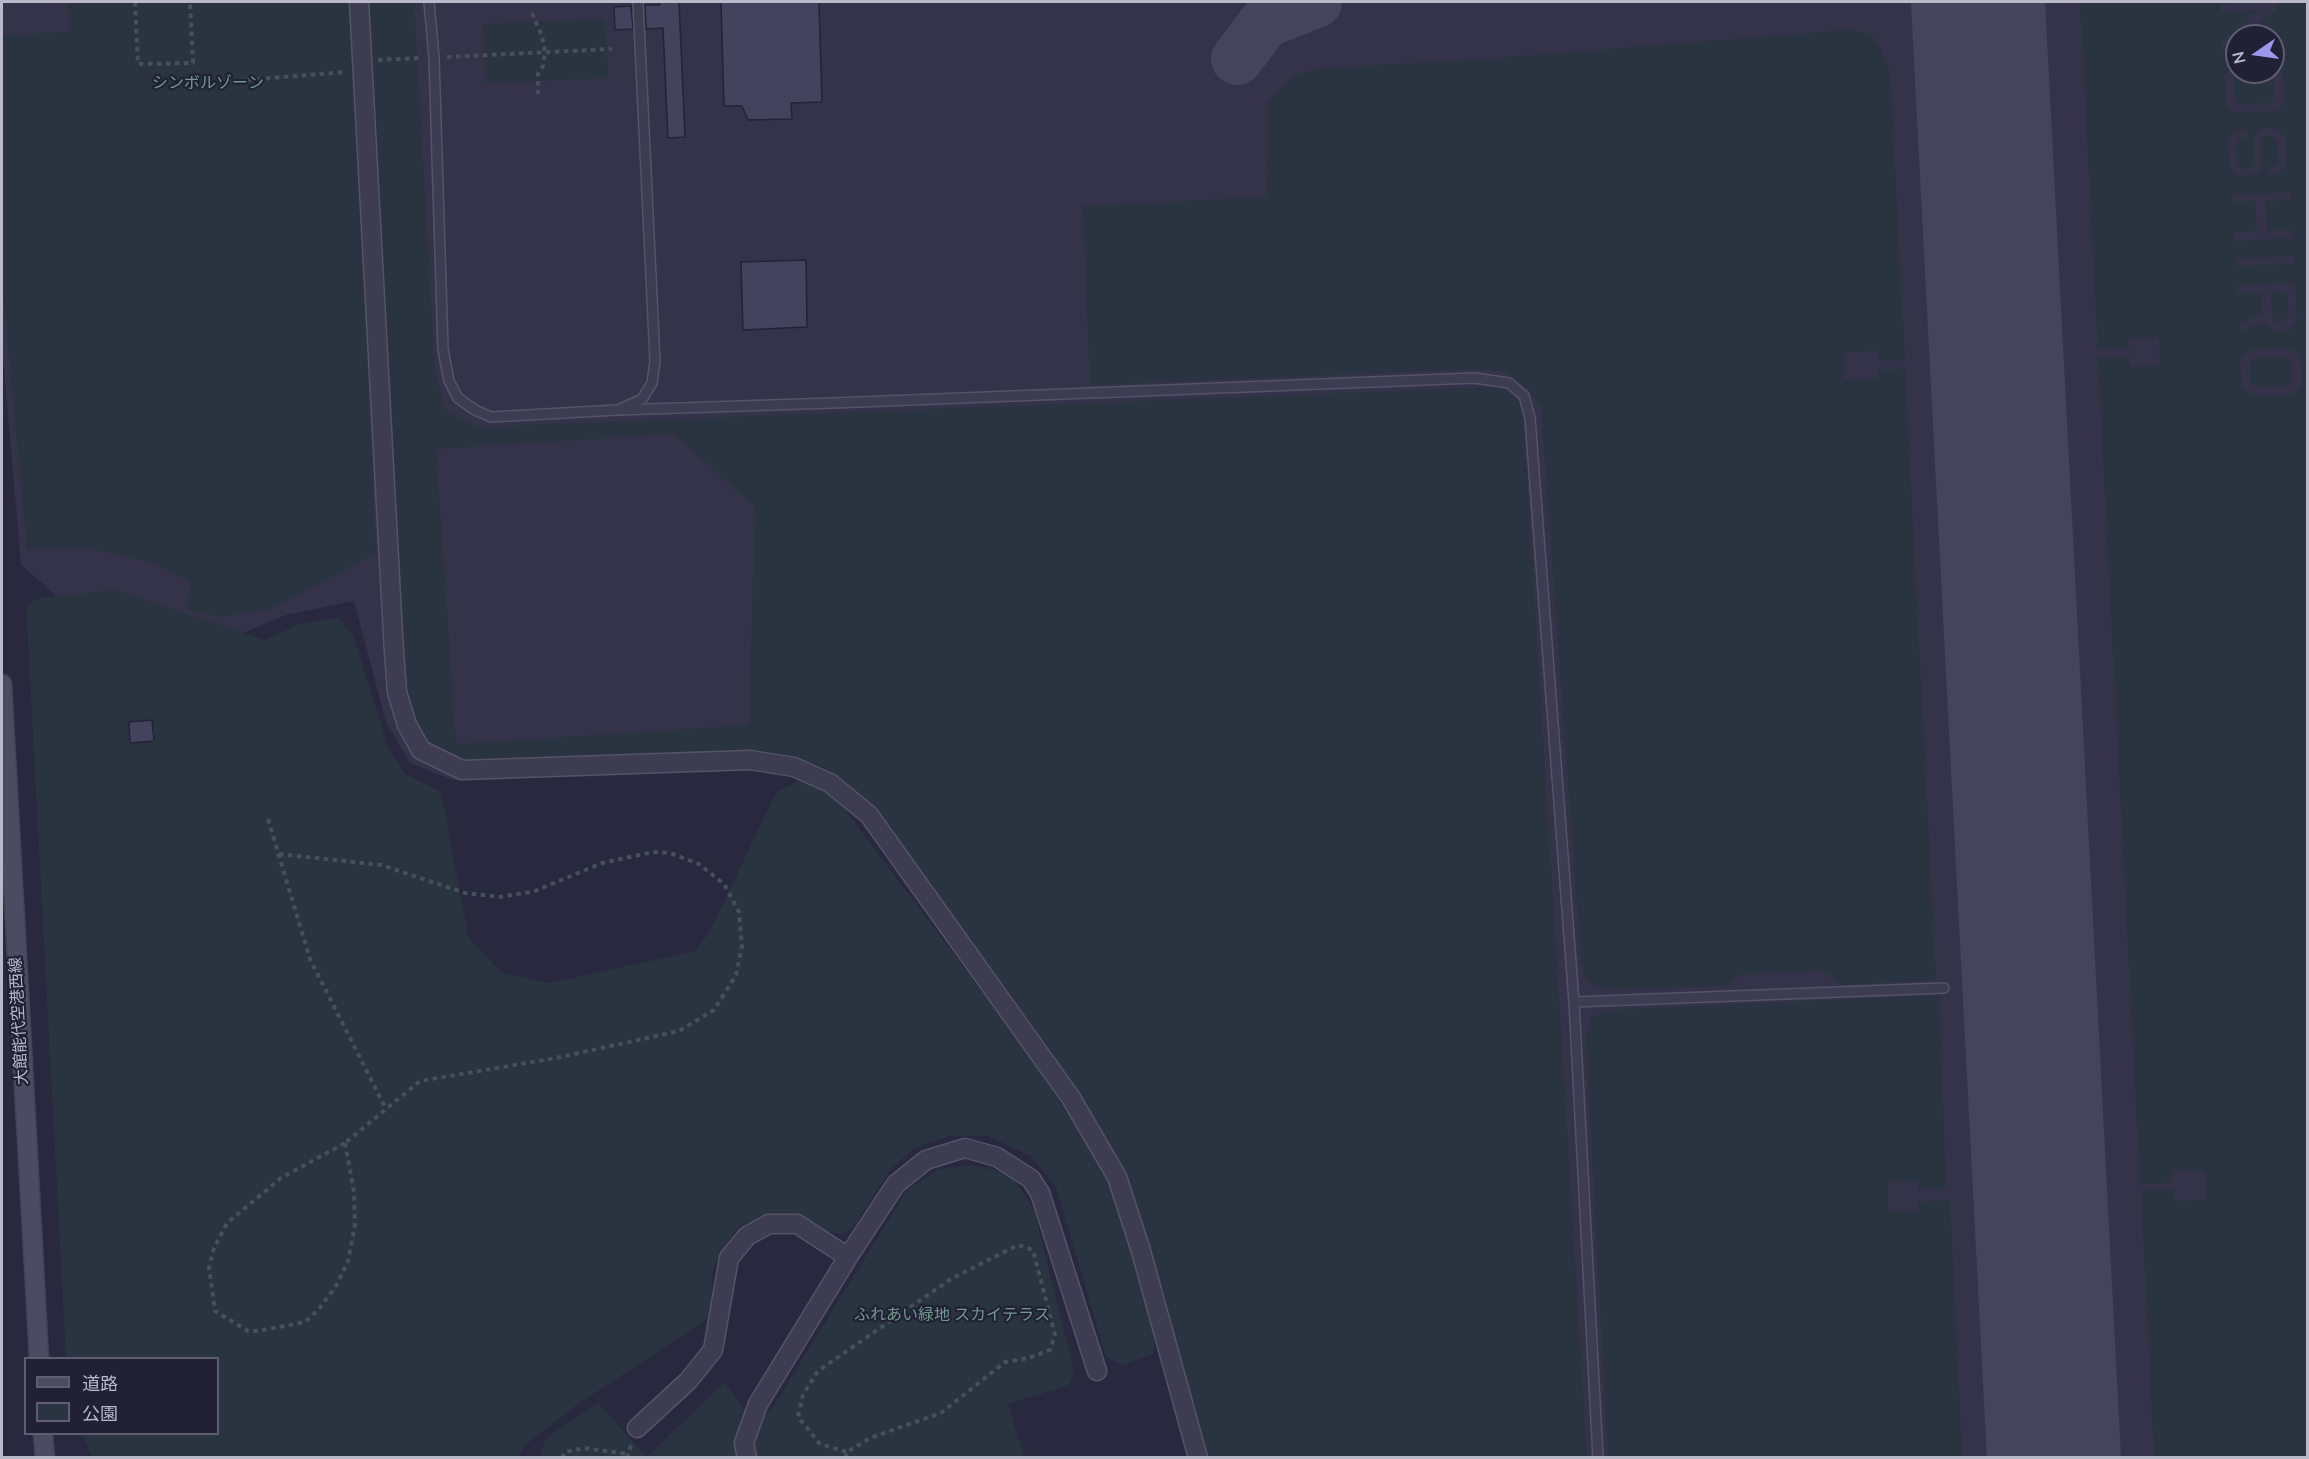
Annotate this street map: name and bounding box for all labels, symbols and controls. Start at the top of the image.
north arrow [2225,24,2285,84]
text: N [2227,49,2251,66]
park label: シンボルゾーン [152,74,264,94]
street label: 大館能代空港西線 [7,957,33,1085]
park label: ふれあい緑地 スカイテラス [854,1306,1050,1326]
legend [24,1357,219,1435]
text: 道路 [82,1372,118,1396]
text: 公園 [82,1402,118,1426]

